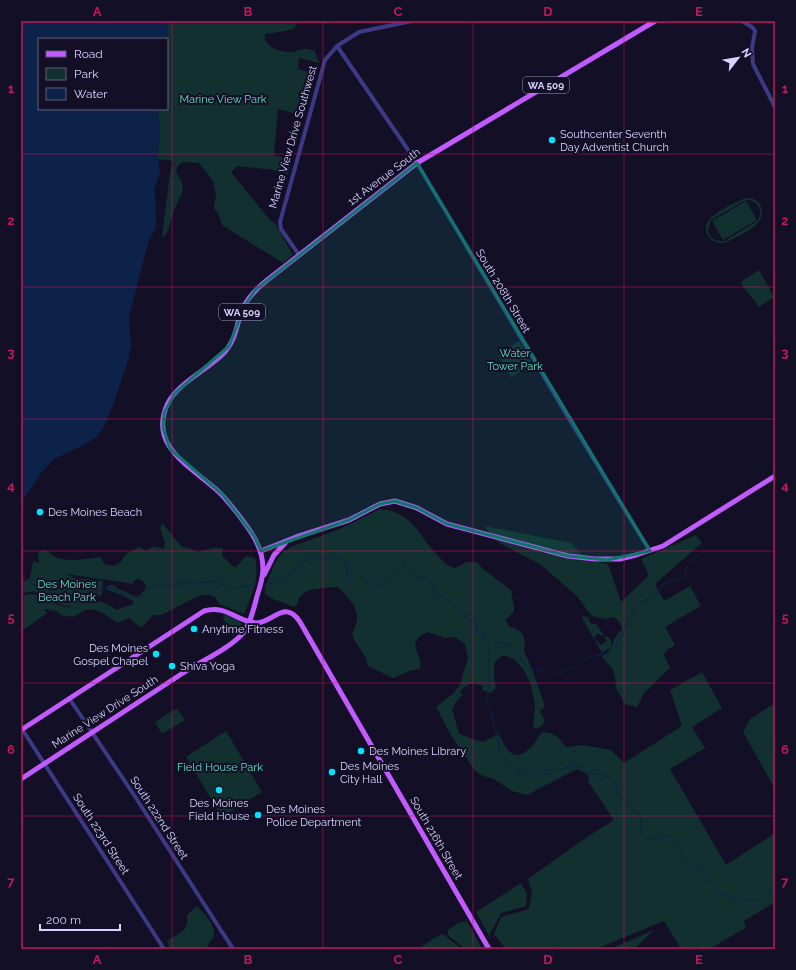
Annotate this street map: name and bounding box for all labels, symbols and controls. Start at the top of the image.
text: A [93,4,102,19]
text: B [244,4,253,19]
text: C [394,4,403,19]
text: D [543,4,553,19]
text: E [695,4,703,19]
legend [38,38,168,110]
north arrow [718,38,758,78]
text: N [738,46,754,60]
text: Road [74,47,103,61]
street label: Marine View Drive Southwest [266,64,320,210]
text: Park [74,67,99,81]
road number: WA 509 [523,77,569,93]
text: 1 [8,81,15,96]
text: 1 [782,81,789,96]
text: Water [74,87,108,101]
park label: Marine View Park [179,93,267,106]
place label: Southcenter Seventh Day Adventist Church [560,128,669,154]
marker: Southcenter Seventh Day Adventist Church [547,135,557,145]
street label: 1st Avenue South [345,145,423,209]
text: 2 [7,213,15,228]
text: 2 [781,213,789,228]
street label: South 208th Street [473,247,533,335]
road number: WA 509 [219,304,265,320]
text: 3 [7,345,15,360]
text: 3 [781,345,789,360]
park label: Water Tower Park [487,347,543,373]
text: 4 [7,478,15,493]
text: 4 [781,478,789,493]
place label: Des Moines Beach [48,506,142,519]
marker: Des Moines Beach [35,507,45,517]
park label: Des Moines Beach Park [37,578,97,604]
text: 5 [7,610,15,625]
text: 5 [781,610,789,625]
place label: Anytime Fitness [202,623,283,636]
marker: Anytime Fitness [189,624,199,634]
place label: Des Moines Gospel Chapel [73,642,148,668]
marker: Des Moines Gospel Chapel [151,649,161,659]
place label: Shiva Yoga [180,660,235,673]
marker: Shiva Yoga [167,661,177,671]
street label: Marine View Drive South [50,673,160,751]
text: 6 [7,742,15,757]
text: 6 [781,742,789,757]
place label: Des Moines Library [369,745,466,758]
marker: Des Moines Library [356,746,366,756]
place label: Des Moines City Hall [340,760,399,786]
park label: Field House Park [177,761,263,774]
marker: Des Moines City Hall [327,767,337,777]
street label: South 222nd Street [127,774,191,862]
marker: Des Moines Field House [214,785,224,795]
street label: South 223rd Street [70,791,132,877]
street label: South 216th Street [407,794,465,882]
place label: Des Moines Field House [189,797,250,823]
place label: Des Moines Police Department [266,803,361,829]
marker: Des Moines Police Department [253,810,263,820]
text: 7 [7,874,15,889]
text: 7 [781,874,789,889]
scale bar [40,906,120,932]
text: 200 m [46,913,81,927]
text: A [93,952,102,967]
text: B [244,952,253,967]
text: C [394,952,403,967]
text: D [543,952,553,967]
text: E [695,952,703,967]

